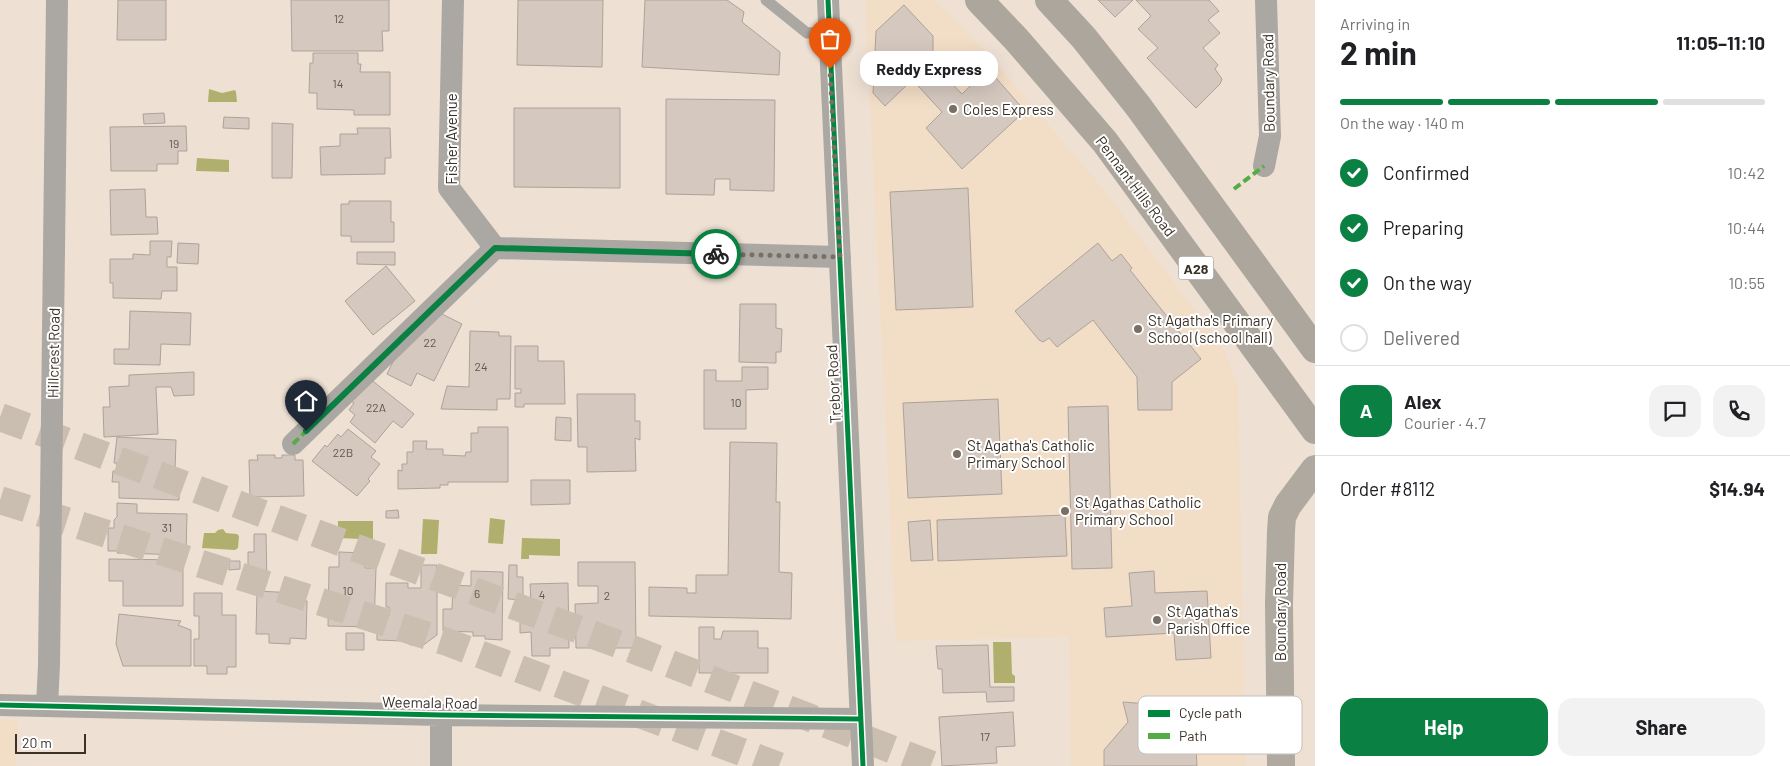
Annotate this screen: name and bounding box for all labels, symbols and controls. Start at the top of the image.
house number: 12 [334,11,344,25]
text: Arriving in [1340,14,1410,33]
pin [809,18,851,69]
icon: bag [816,25,844,53]
text: 11:05–11:10 [1676,31,1765,54]
text: 2 min [1340,33,1417,71]
street label: Boundary Road [1258,34,1278,132]
callout: Reddy Express [860,52,998,86]
text: Reddy Express [876,59,982,78]
house number: 14 [333,76,343,90]
street label: Fisher Avenue [442,93,460,185]
place label: Coles Express [963,100,1054,118]
marker: Coles Express [947,103,959,115]
text: On the way · 140 m [1340,113,1464,132]
street label: Pennant Hills Road [1092,132,1180,240]
house number: 19 [169,136,179,150]
icon: check [1340,159,1368,187]
text: Confirmed [1383,161,1470,184]
text: 10:42 [1728,163,1765,182]
icon: check [1340,214,1368,242]
text: Preparing [1383,216,1464,239]
text: 10:44 [1727,218,1765,237]
courier [691,229,741,279]
icon: bike [702,240,730,268]
road number: A28 [1178,256,1214,280]
icon: check [1340,269,1368,297]
text: On the way [1383,271,1472,294]
text: 10:55 [1728,273,1765,292]
street label: Hillcrest Road [43,308,63,398]
place label: St Agatha's Primary School (school hall) [1148,311,1273,346]
marker: St Agatha's Primary School (school hall) [1132,323,1144,335]
text: Delivered [1383,326,1460,349]
house number: 22 [424,335,436,349]
street label: Trebor Road [822,344,844,424]
house number: 24 [474,359,488,373]
pin [285,380,327,431]
button: chat [1649,385,1701,437]
button: phone [1713,385,1765,437]
icon: home [292,387,320,415]
text: Alex [1404,390,1442,413]
house number: 10 [731,395,741,409]
text: A [1360,399,1372,422]
house number: 22A [366,400,386,414]
text: Courier · 4.7 [1404,413,1486,432]
place label: St Agatha's Catholic Primary School [967,436,1095,471]
house number: 22B [333,445,353,459]
marker: St Agatha's Catholic Primary School [951,448,963,460]
text: Order #8112 [1340,477,1435,500]
text: $14.94 [1709,477,1765,500]
place label: St Agathas Catholic Primary School [1075,493,1202,528]
marker: St Agathas Catholic Primary School [1059,505,1071,517]
house number: 31 [162,520,172,534]
street label: Boundary Road [1271,563,1289,661]
house number: 10 [343,583,353,597]
house number: 6 [474,586,480,600]
house number: 4 [539,587,545,601]
house number: 2 [604,588,610,602]
place label: St Agatha's Parish Office [1167,602,1250,637]
marker: St Agatha's Parish Office [1151,614,1163,626]
street label: Weemala Road [382,692,478,712]
legend [1138,696,1302,754]
button: Help [1340,698,1548,756]
button: Share [1558,698,1765,756]
text: Cycle path [1179,704,1242,721]
text: Path [1179,727,1207,744]
house number: 17 [980,729,990,743]
scale bar [15,731,86,754]
text: 20 m [22,734,52,751]

